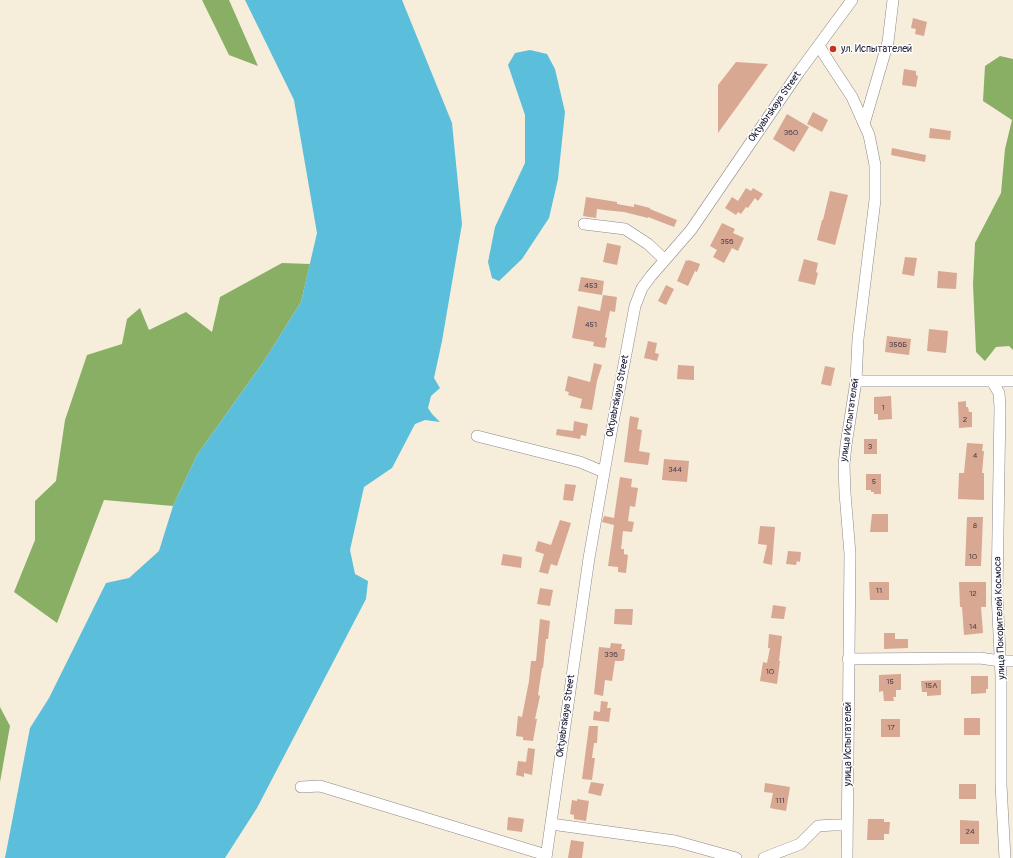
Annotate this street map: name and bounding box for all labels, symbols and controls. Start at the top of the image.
place label: ул. Испытателей [841,43,912,55]
marker: ул. Испытателей [828,44,838,54]
street label: Oktyabrskaya Street [746,69,804,145]
house number: 360 [784,128,798,138]
house number: 356 [720,237,734,247]
house number: 453 [584,281,598,291]
house number: 451 [585,320,597,330]
house number: 356Б [889,340,907,350]
street label: Oktyabrskaya Street [604,354,632,438]
street label: улица Испытателей [838,377,862,463]
house number: 1 [881,403,885,413]
house number: 2 [963,415,967,425]
house number: 3 [868,442,872,452]
house number: 4 [973,451,977,461]
house number: 344 [668,465,682,475]
house number: 5 [872,477,876,487]
house number: 8 [973,521,977,531]
house number: 10 [969,552,977,562]
street label: улица Покорителей Космоса [992,556,1008,680]
house number: 11 [876,586,882,596]
house number: 12 [969,589,977,599]
house number: 14 [969,622,977,632]
house number: 336 [604,650,618,660]
house number: 10 [766,667,774,677]
street label: Oktyabrskaya Street [554,674,578,758]
house number: 15 [886,677,894,687]
house number: 15А [925,681,937,691]
street label: улица Испытателей [842,702,854,786]
house number: 17 [887,723,895,733]
house number: 111 [775,796,785,806]
house number: 24 [965,827,975,837]

